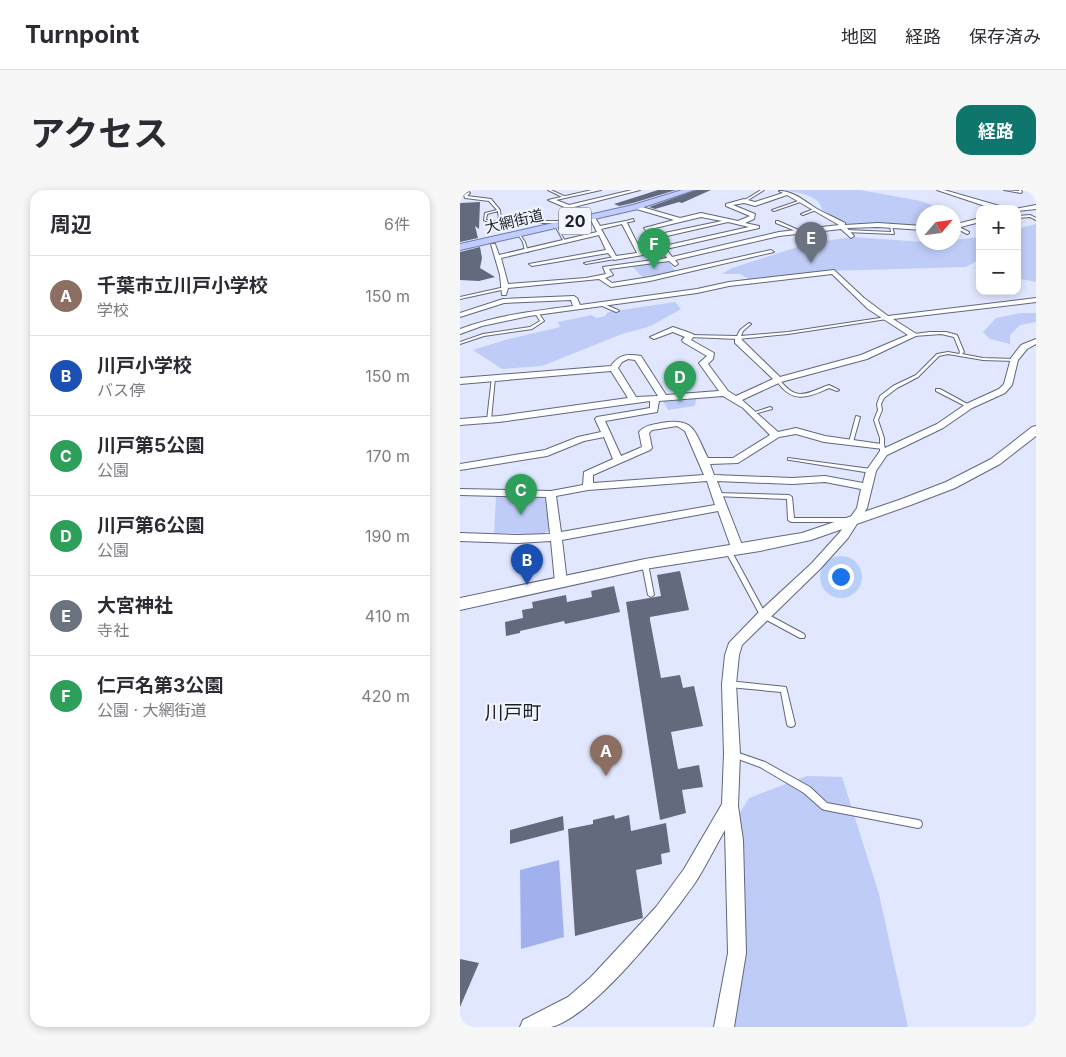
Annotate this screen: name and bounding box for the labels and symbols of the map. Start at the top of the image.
street label: 大網街道 [483,205,545,237]
north arrow [916,205,961,250]
road number: 20 [559,208,591,234]
pin: E [795,222,827,263]
pin: F [638,228,670,269]
pin: D [664,361,696,402]
pin: C [505,474,537,515]
pin: B [511,544,543,585]
your location [828,564,854,590]
district label: 川戸町 [484,701,542,724]
pin: A [590,735,622,776]

